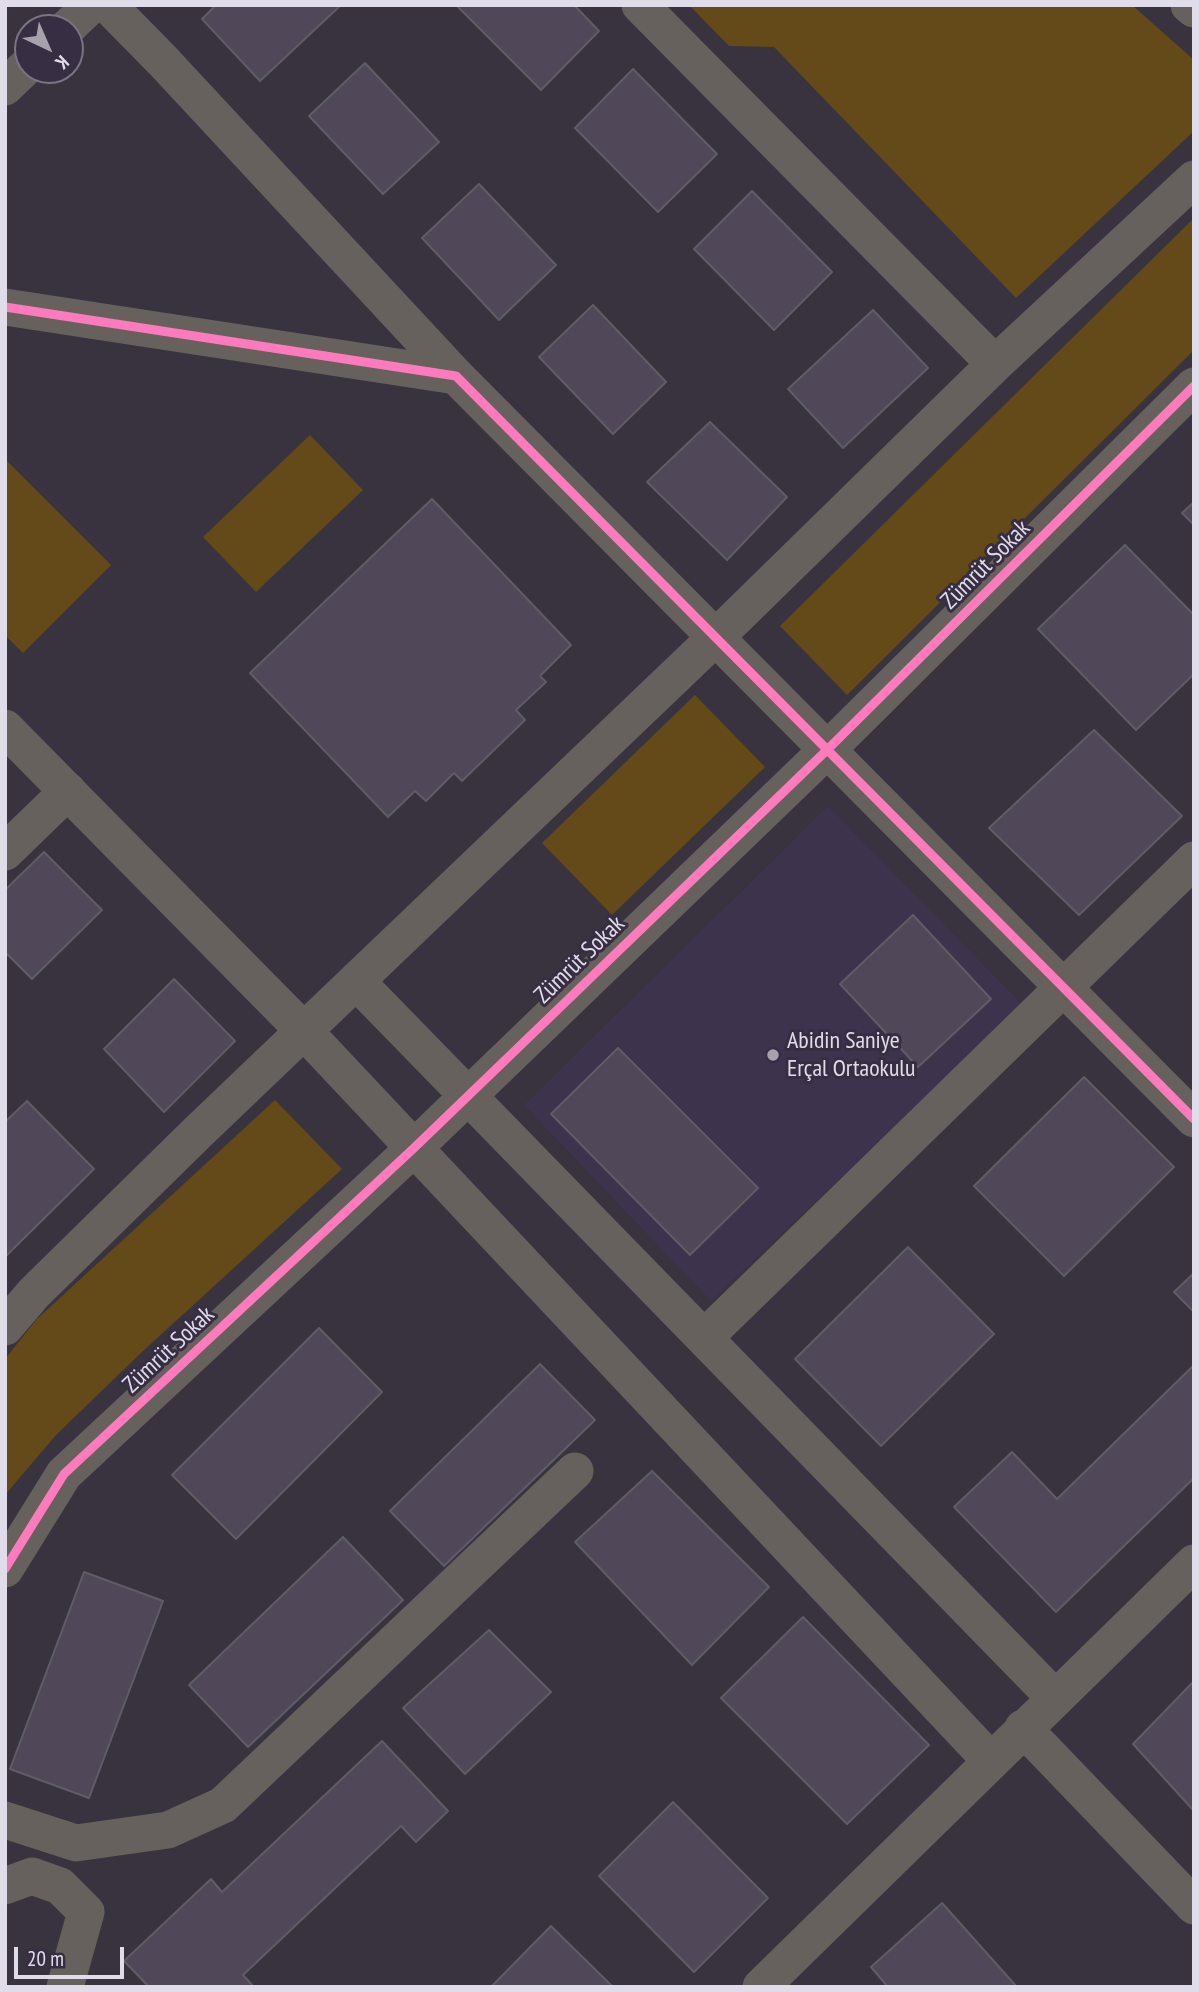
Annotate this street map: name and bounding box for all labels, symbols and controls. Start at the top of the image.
north arrow [14,14,84,84]
text: K [50,51,74,75]
street label: Zümrüt Sokak [935,514,1037,616]
street label: Zümrüt Sokak [529,910,631,1010]
place label: Abidin Saniye Erçal Ortaokulu [787,1027,915,1083]
marker: Abidin Saniye Erçal Ortaokulu [765,1047,781,1063]
street label: Zümrüt Sokak [117,1301,221,1399]
scale bar [18,1932,128,1976]
text: 20 m [27,1945,64,1972]

